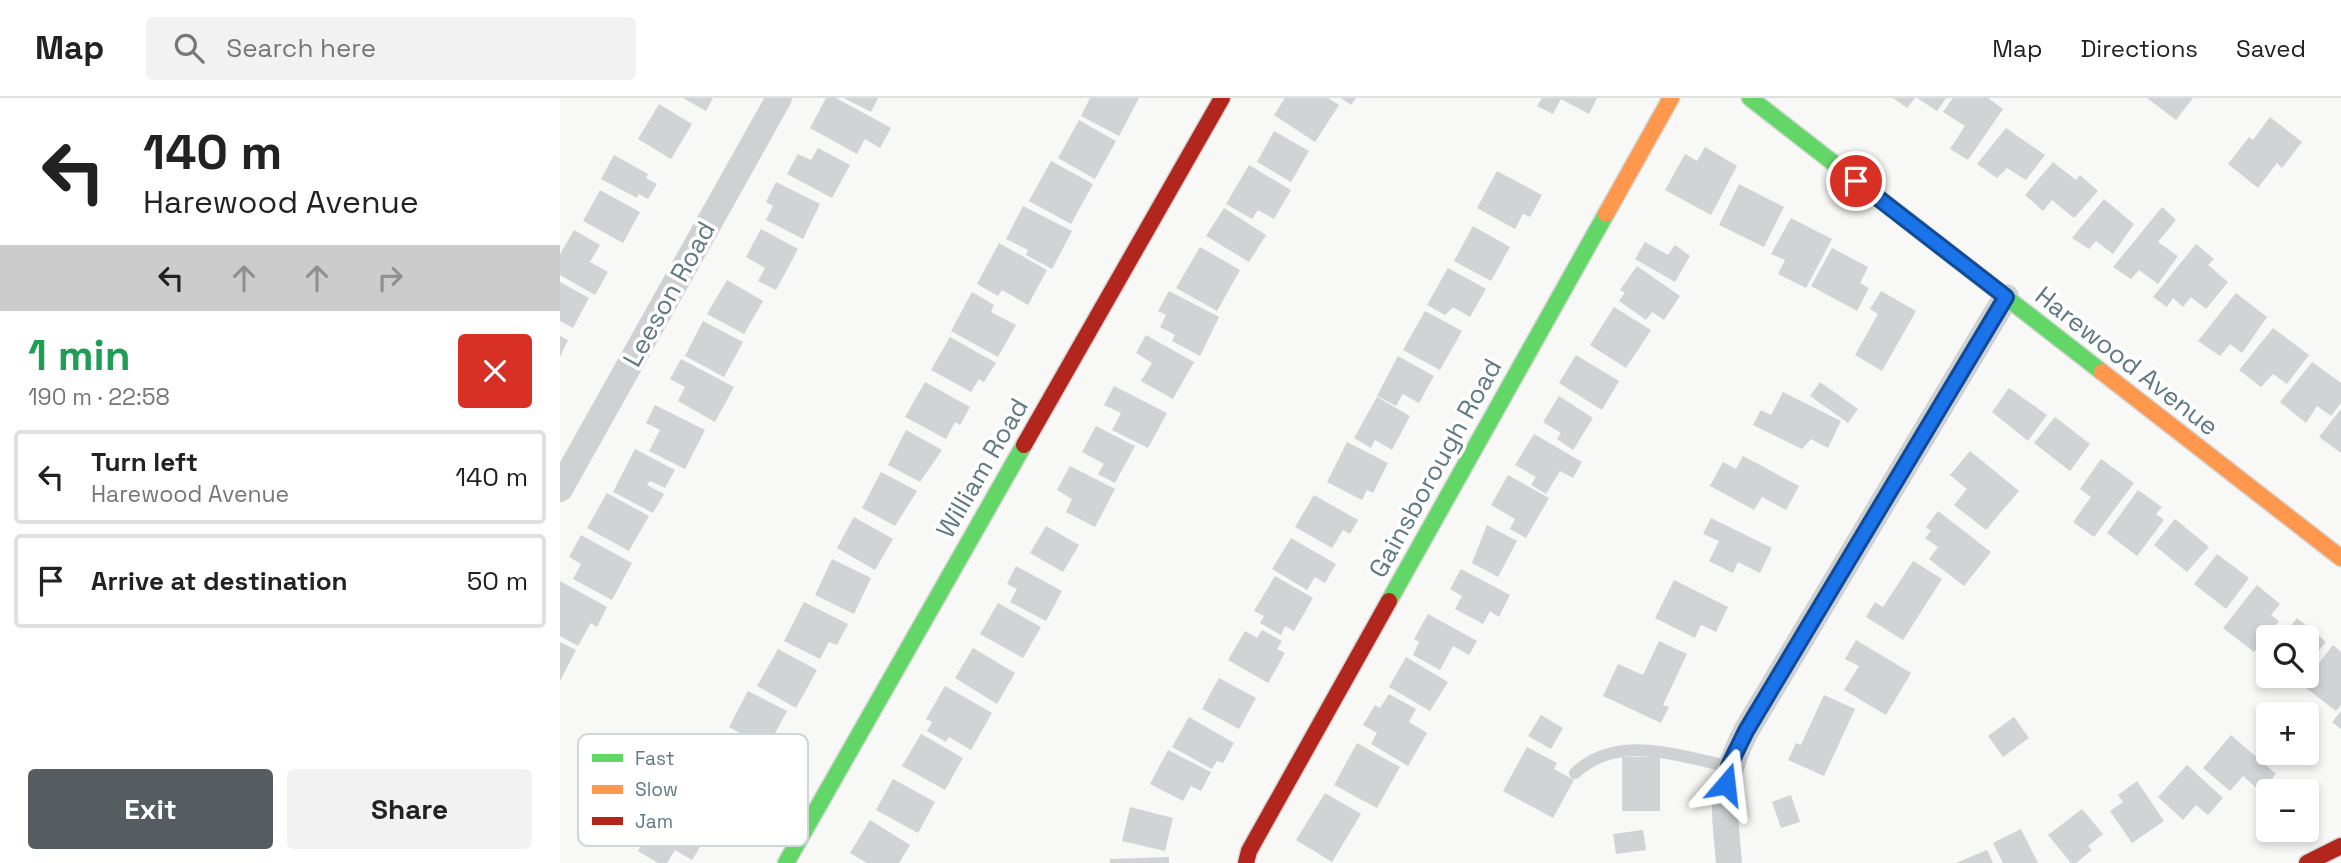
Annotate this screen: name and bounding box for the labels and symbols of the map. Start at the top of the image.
pin [1826,151,1886,211]
street label: Leeson Road [615,215,723,373]
street label: Harewood Avenue [2028,279,2226,443]
street label: Gainsborough Road [1361,352,1509,584]
street label: William Road [928,392,1036,544]
legend [578,734,808,846]
text: Fast [635,746,675,771]
position arrow [1689,747,1763,821]
text: Slow [635,777,678,802]
text: Jam [635,809,673,834]

